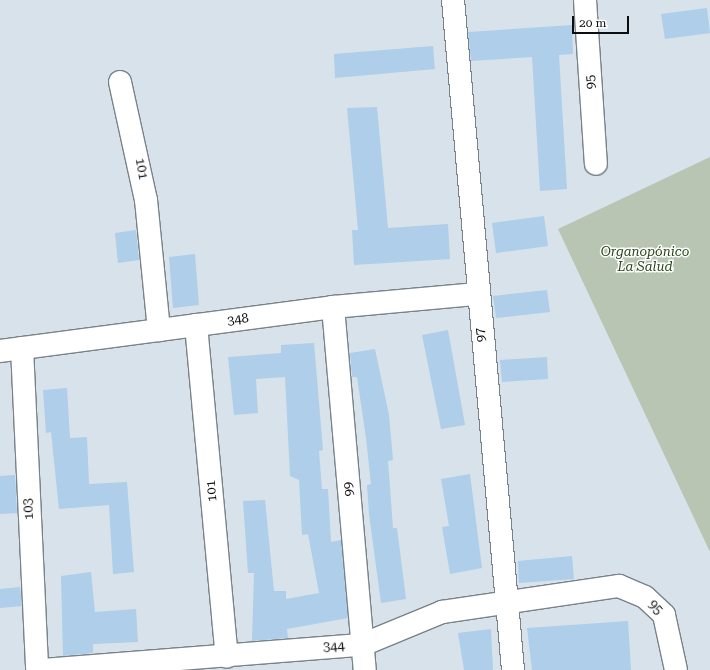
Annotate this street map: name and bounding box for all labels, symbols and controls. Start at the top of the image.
scale bar [574,8,631,34]
text: 20 m [579,16,606,30]
street label: 95 [583,74,599,90]
street label: 101 [131,157,151,181]
park label: Organopónico La Salud [601,245,689,276]
street label: 348 [226,311,250,329]
street label: 97 [472,327,490,343]
street label: 101 [203,479,221,503]
street label: 99 [341,481,357,497]
street label: 103 [21,498,37,520]
street label: 95 [644,597,666,619]
street label: 344 [322,638,346,656]

